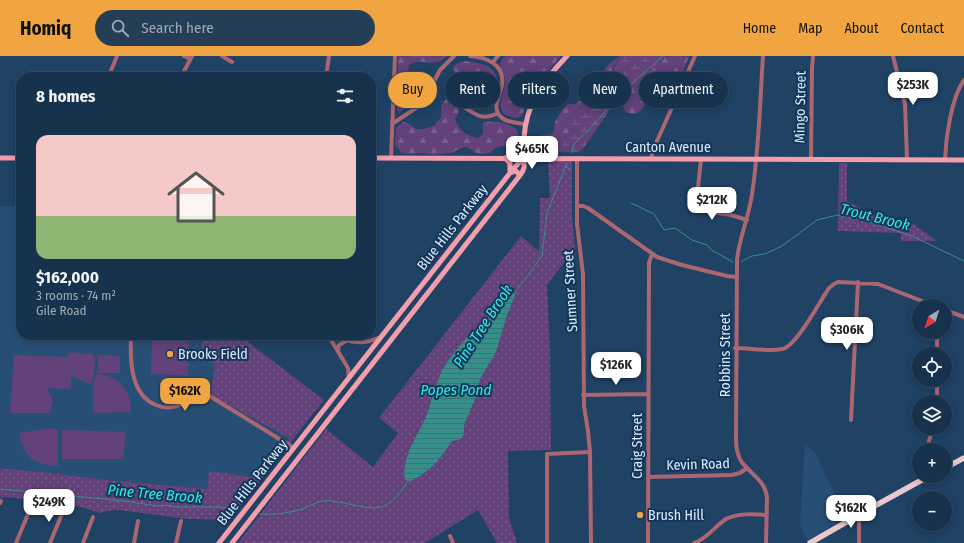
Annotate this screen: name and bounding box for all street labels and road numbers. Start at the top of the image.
street label: Mingo Street [791,70,810,143]
street label: Canton Avenue [625,139,711,156]
street label: Blue Hills Parkway [414,180,492,274]
street label: Sumner Street [560,249,581,332]
street label: Robbins Street [717,312,734,397]
street label: Craig Street [629,413,646,479]
street label: Blue Hills Parkway [214,435,292,529]
street label: Kevin Road [666,455,730,474]

